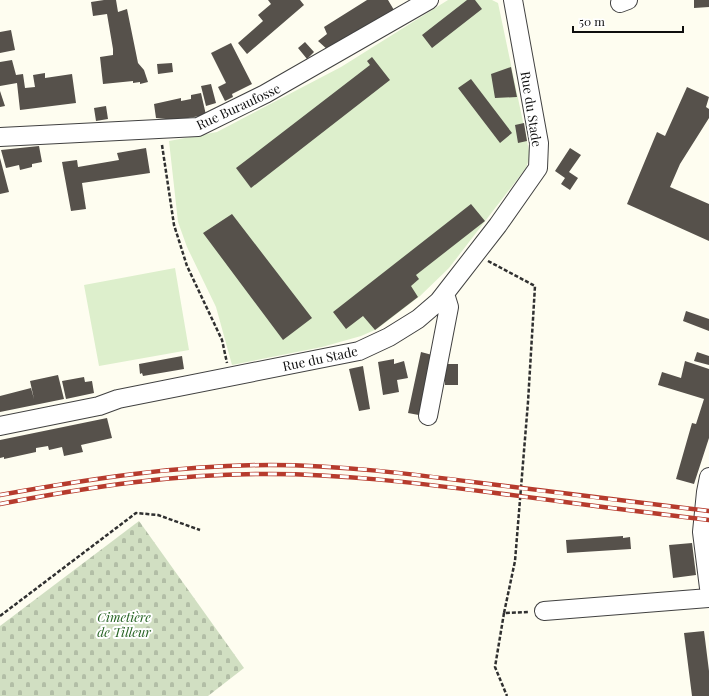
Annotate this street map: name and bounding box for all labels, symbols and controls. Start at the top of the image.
scale bar [573,8,683,34]
text: 50 m [579,13,605,29]
street label: Rue du Stade [518,70,546,148]
street label: Rue Buraufosse [193,79,283,133]
street label: Rue du Stade [281,342,360,374]
park label: Cimetière de Tilleur [97,608,151,640]

